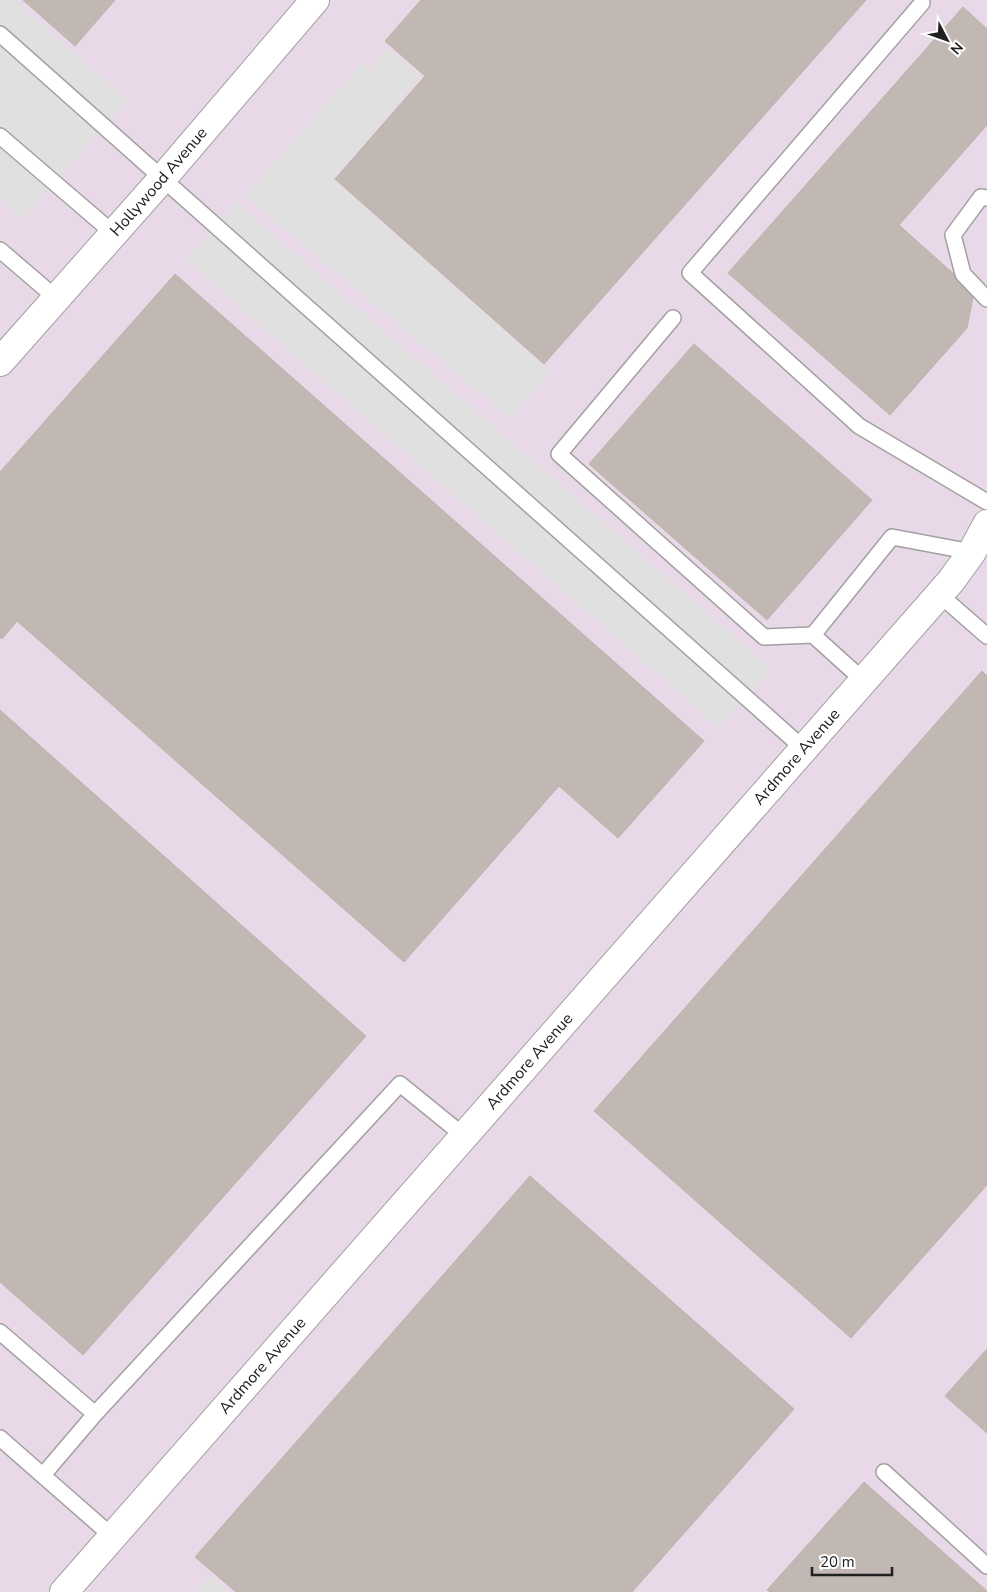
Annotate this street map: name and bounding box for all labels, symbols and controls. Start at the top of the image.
north arrow [922,15,972,65]
text: N [946,38,967,58]
street label: Hollywood Avenue [105,123,212,241]
street label: Ardmore Avenue [748,704,845,810]
street label: Ardmore Avenue [481,1008,578,1114]
street label: Ardmore Avenue [214,1313,311,1419]
scale bar [812,1544,892,1576]
text: 20 m [820,1552,855,1572]

